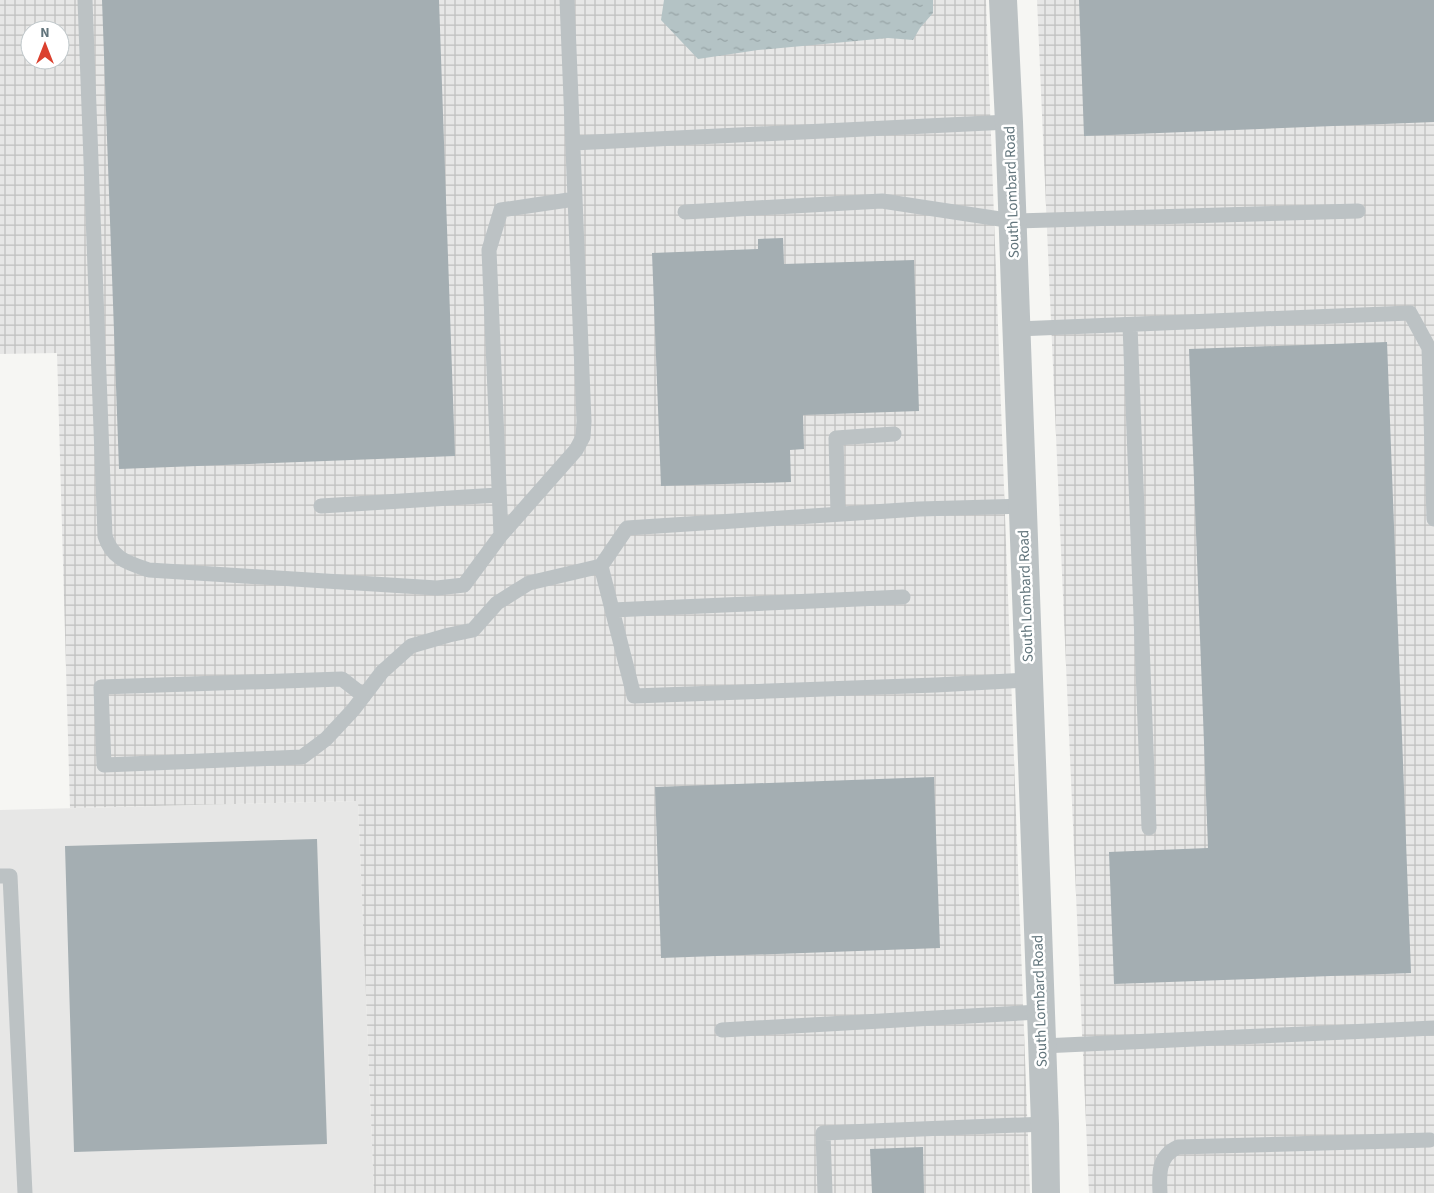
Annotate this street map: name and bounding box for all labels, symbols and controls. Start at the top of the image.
north arrow [20,20,70,70]
text: N [40,23,50,43]
street label: South Lombard Road [999,125,1025,259]
street label: South Lombard Road [1013,529,1039,663]
street label: South Lombard Road [1027,934,1053,1068]

